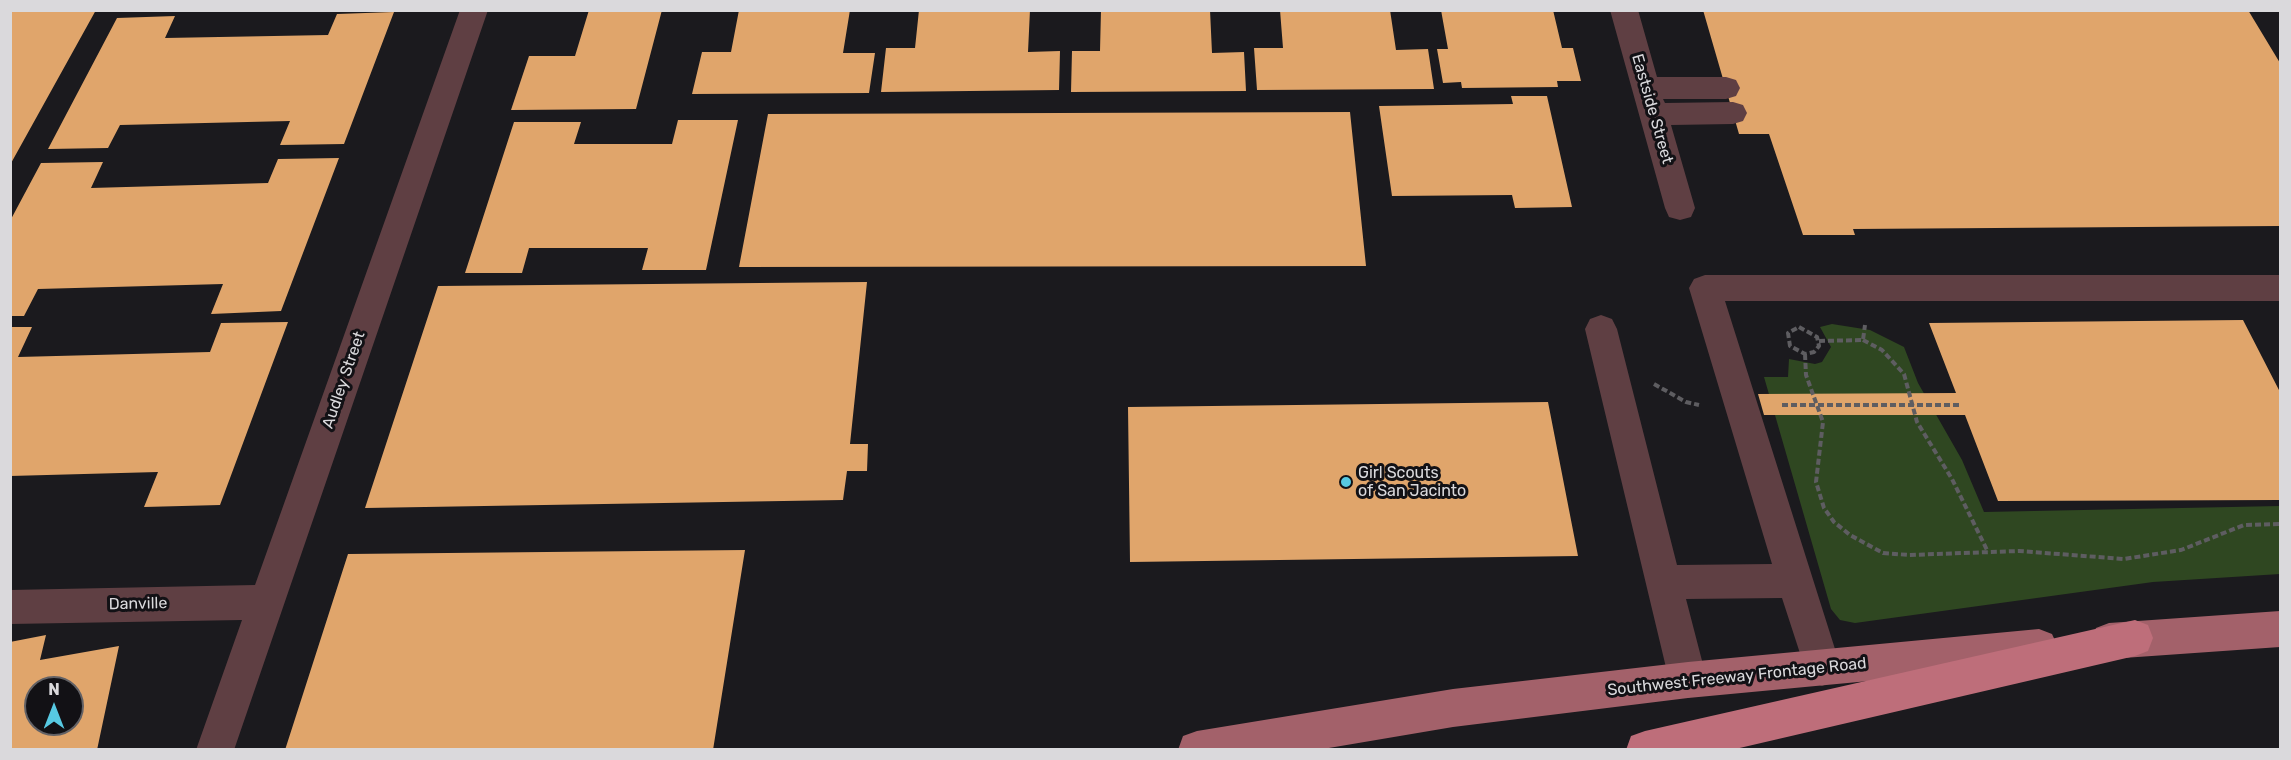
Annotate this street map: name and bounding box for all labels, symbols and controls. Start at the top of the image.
street label: Eastside Street [1627,52,1677,166]
street label: Audley Street [318,329,370,431]
place label: Girl Scouts of San Jacinto [1358,463,1466,501]
marker: Girl Scouts of San Jacinto [1339,475,1353,489]
street label: Danville [108,594,168,614]
street label: Southwest Freeway Frontage Road [1606,654,1868,700]
north arrow [24,676,84,736]
text: N [48,680,60,699]

